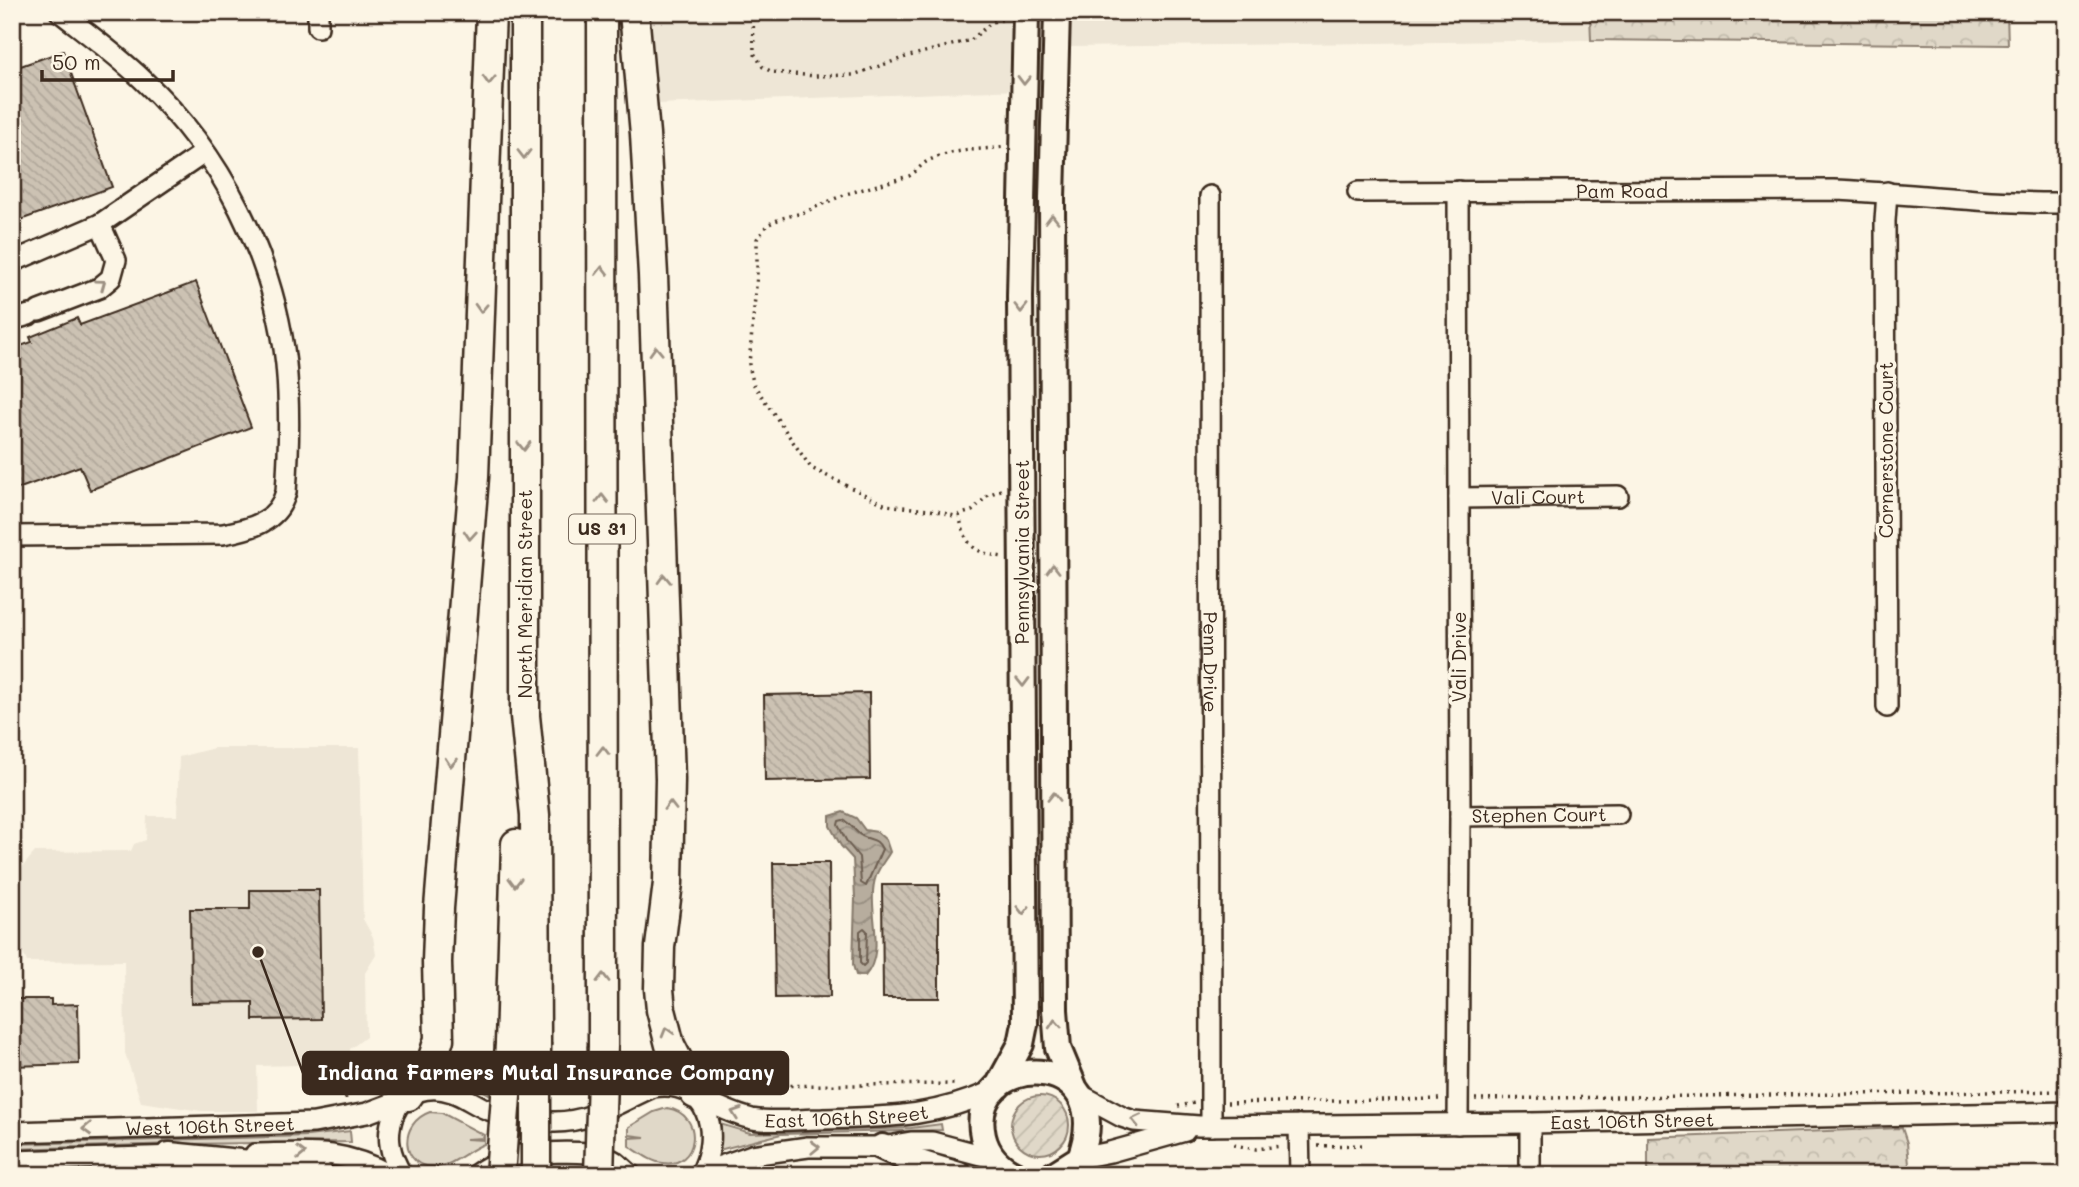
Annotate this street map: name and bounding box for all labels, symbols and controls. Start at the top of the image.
scale bar [42,38,173,82]
text: 50 m [52,48,101,75]
one-way arrow [481,75,496,86]
one-way arrow [1016,76,1032,86]
one-way arrow [516,149,532,160]
street label: Pam Road [1576,178,1668,203]
one-way arrow [1044,213,1060,224]
one-way arrow [594,265,610,276]
one-way arrow [93,280,106,292]
one-way arrow [473,303,489,314]
one-way arrow [1013,303,1028,314]
one-way arrow [648,346,664,356]
street label: Cornerstone Court [1873,362,1898,538]
one-way arrow [517,441,532,452]
street label: Pennsylvania Street [1009,460,1034,644]
street label: Vali Court [1491,483,1585,510]
street label: North Meridian Street [512,489,537,699]
one-way arrow [594,493,610,503]
road number: US 31 [569,514,635,544]
one-way arrow [463,530,478,541]
one-way arrow [1045,563,1061,574]
one-way arrow [656,573,671,584]
street label: Penn Drive [1198,612,1224,712]
street label: Vali Drive [1446,612,1471,702]
one-way arrow [1015,678,1031,688]
one-way arrow [595,745,611,755]
one-way arrow [444,757,459,768]
one-way arrow [1046,791,1062,801]
one-way arrow [662,800,678,811]
street label: Stephen Court [1471,801,1607,828]
one-way arrow [508,876,523,887]
one-way arrow [1016,905,1031,916]
one-way arrow [595,972,611,983]
one-way arrow [1048,1018,1063,1029]
one-way arrow [660,1027,675,1039]
callout: Indiana Farmers Mutal Insurance Company [303,1052,788,1094]
text: Indiana Farmers Mutal Insurance Company [317,1058,775,1086]
street label: East 106th Street [764,1099,930,1133]
street label: East 106th Street [1550,1106,1715,1135]
one-way arrow [730,1107,742,1121]
street label: West 106th Street [125,1111,295,1141]
one-way arrow [1130,1114,1142,1128]
one-way arrow [81,1121,92,1136]
one-way arrow [810,1139,820,1155]
one-way arrow [296,1146,307,1161]

